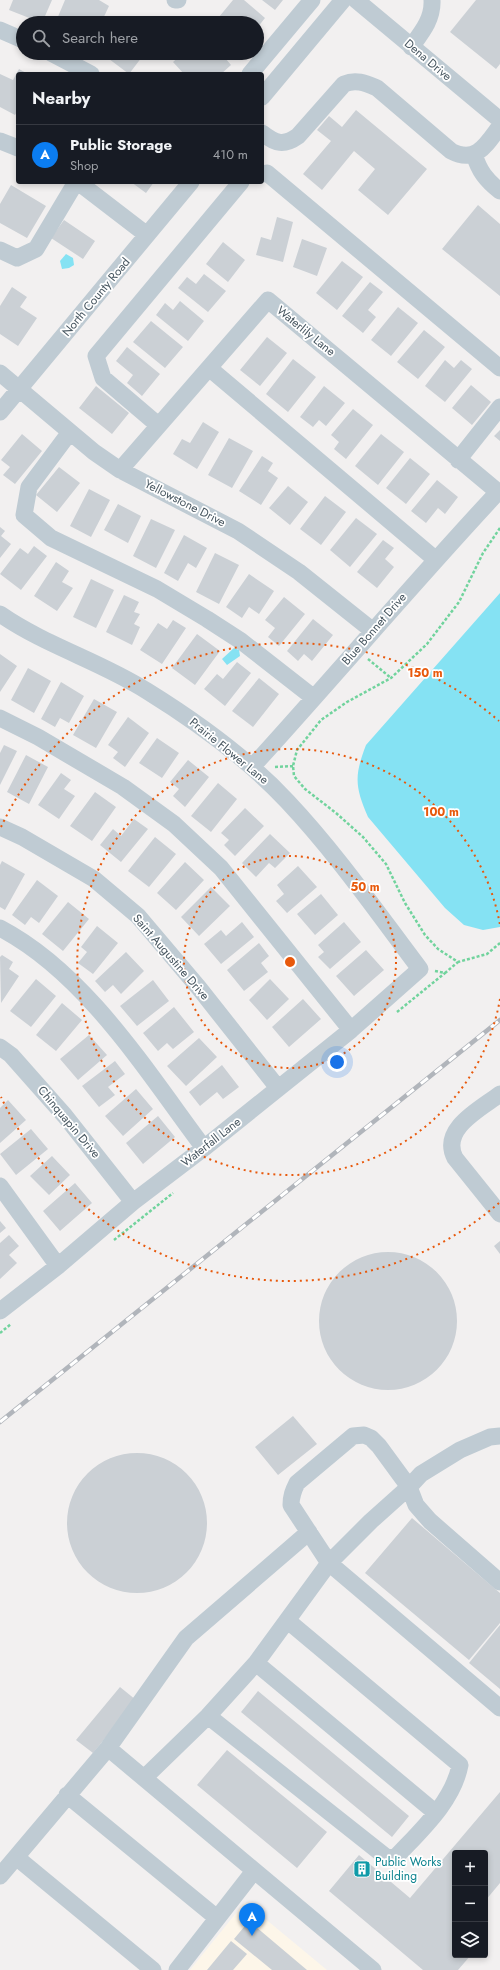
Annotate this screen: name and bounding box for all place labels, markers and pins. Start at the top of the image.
centre of rings [283,955,297,969]
place label: Public Works Building [375,1853,442,1885]
building icon: Public Works Building [352,1859,372,1879]
pin: A [239,1903,265,1936]

